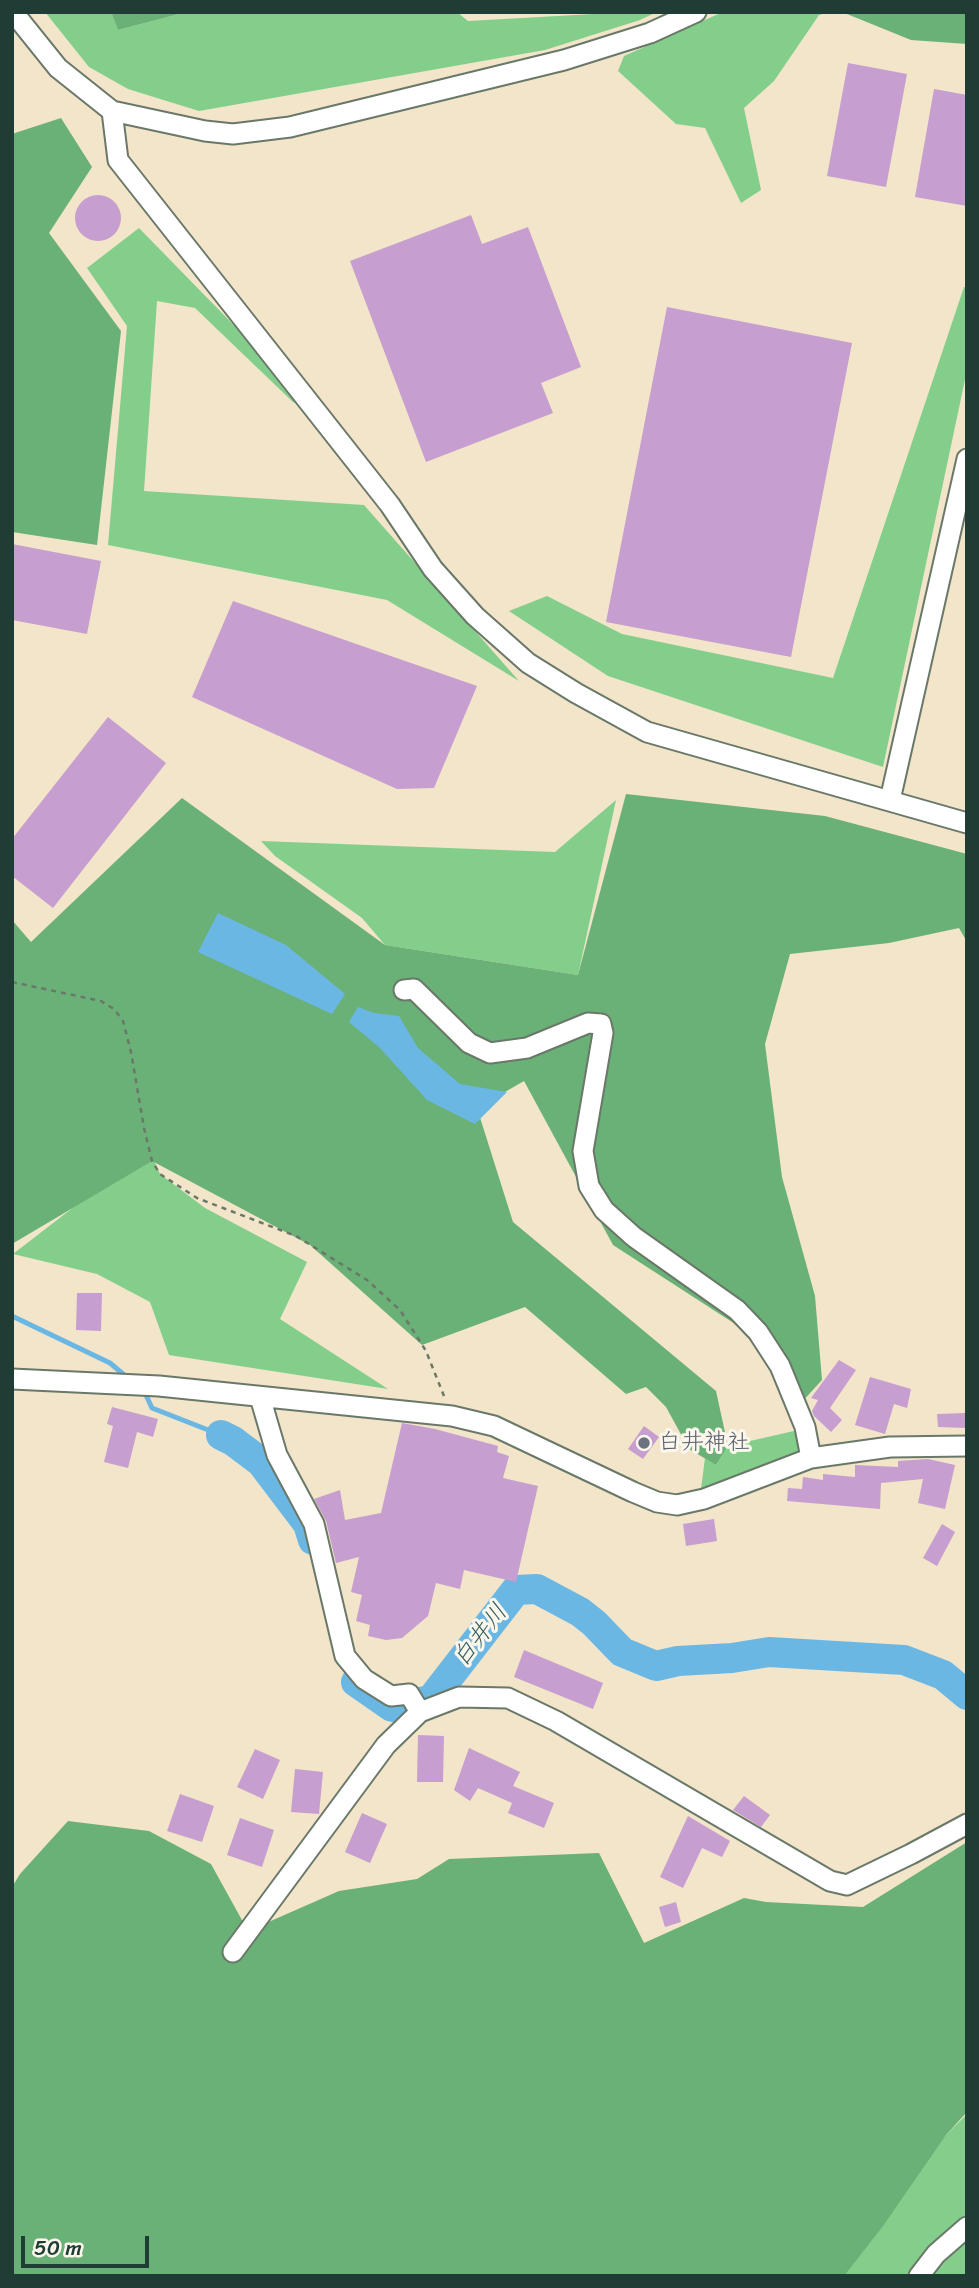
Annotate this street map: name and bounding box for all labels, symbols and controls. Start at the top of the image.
place label: 白井神社 [658,1429,750,1457]
marker: 白井神社 [636,1435,652,1451]
water label: 白井川 [447,1599,515,1673]
scale bar [24,2222,152,2266]
text: 50 m [34,2229,82,2267]

